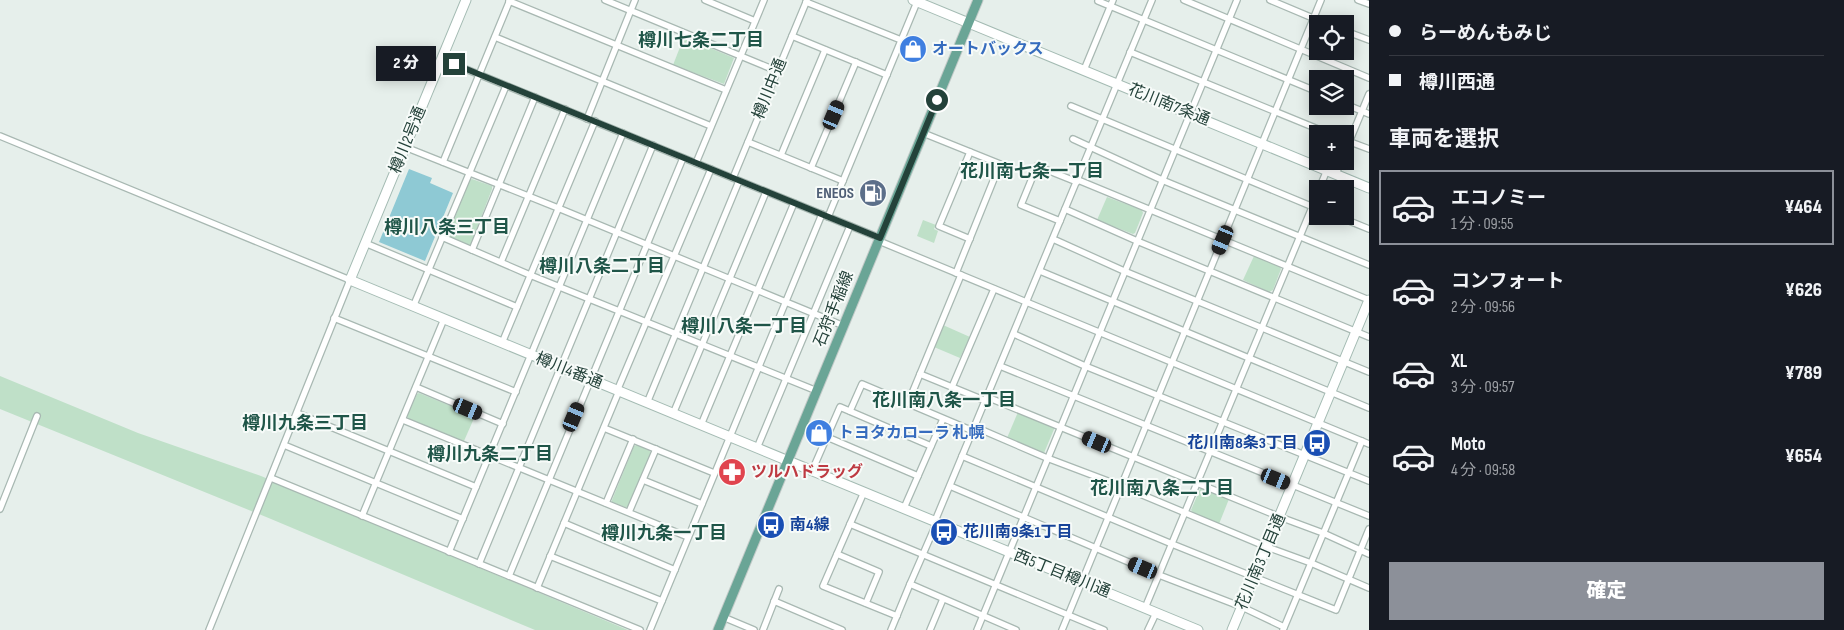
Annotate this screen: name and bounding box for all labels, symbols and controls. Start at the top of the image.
map controls [1309,15,1354,225]
button: locate [1309,15,1354,60]
text: らーめんもみじ [1419,22,1552,45]
district label: 樽川七条二丁目 [638,30,764,51]
shop icon: オートバックス [898,34,928,64]
place label: オートバックス [932,40,1044,59]
callout: 2 分 [376,46,436,82]
route end [443,53,465,75]
text: 2 分 [393,54,419,73]
street label: 樽川中通 [749,56,791,122]
button: layers [1309,70,1354,115]
text: 樽川西通 [1419,71,1495,94]
street label: 花川南7条通 [1125,80,1213,130]
route start [926,89,948,111]
car [821,98,846,132]
street label: 樽川2号通 [386,104,430,176]
button: + [1309,125,1354,170]
text: 車両を選択 [1389,126,1499,153]
district label: 花川南七条一丁目 [960,161,1104,182]
fuel station icon: ENEOS [858,178,888,208]
button: − [1309,180,1354,225]
place label: ENEOS [816,184,854,203]
icon: car [1391,185,1436,230]
text: エコノミー [1451,187,1546,210]
text: ¥464 [1784,196,1822,219]
text: 1 分 · 09:55 [1451,215,1514,234]
district label: 樽川八条三丁目 [384,217,510,238]
car [1210,223,1235,257]
district label: 樽川八条二丁目 [539,256,665,277]
street label: 石狩手稲線 [810,268,858,350]
icon: car [1391,268,1436,313]
text: コンフォート [1451,270,1564,293]
text: ¥626 [1785,279,1822,302]
text: 2 分 · 09:56 [1451,298,1515,317]
district label: 樽川八条一丁目 [681,316,807,337]
street label: 樽川4番通 [533,349,605,393]
text: XL [1451,350,1467,373]
icon: car [1391,351,1436,396]
text: ¥789 [1785,362,1822,385]
text: 3 分 · 09:57 [1451,378,1515,397]
district label: 花川南八条一丁目 [872,390,1016,411]
car [451,396,484,422]
car [561,400,586,434]
district label: 樽川九条三丁目 [242,413,368,434]
shop icon: トヨタカローラ 札幌 [804,418,834,448]
place label: トヨタカローラ 札幌 [838,424,985,443]
bus stop icon: 花川南8条3丁目 [1302,428,1332,458]
car [1080,429,1113,455]
text: Moto [1451,433,1486,456]
place label: 花川南8条3丁目 [1187,434,1298,453]
icon: car [1391,434,1436,479]
district label: 樽川九条二丁目 [427,444,553,465]
text: ¥654 [1785,445,1822,468]
pharmacy icon: ツルハドラッグ [717,457,747,487]
text: 4 分 · 09:58 [1451,461,1515,480]
place label: ツルハドラッグ [751,462,863,482]
car [1259,466,1292,492]
district label: 花川南八条二丁目 [1090,478,1234,499]
bus stop icon: 南4線 [756,510,786,540]
street label: 花川南3丁目通 [1232,511,1290,613]
place label: 南4線 [790,516,829,535]
bus stop icon: 花川南9条1丁目 [929,517,959,547]
district label: 樽川九条一丁目 [601,523,727,544]
place label: 花川南9条1丁目 [963,523,1073,542]
street label: 西5丁目樽川通 [1011,546,1113,602]
car [1126,555,1159,581]
button: 確定 [1389,562,1824,620]

